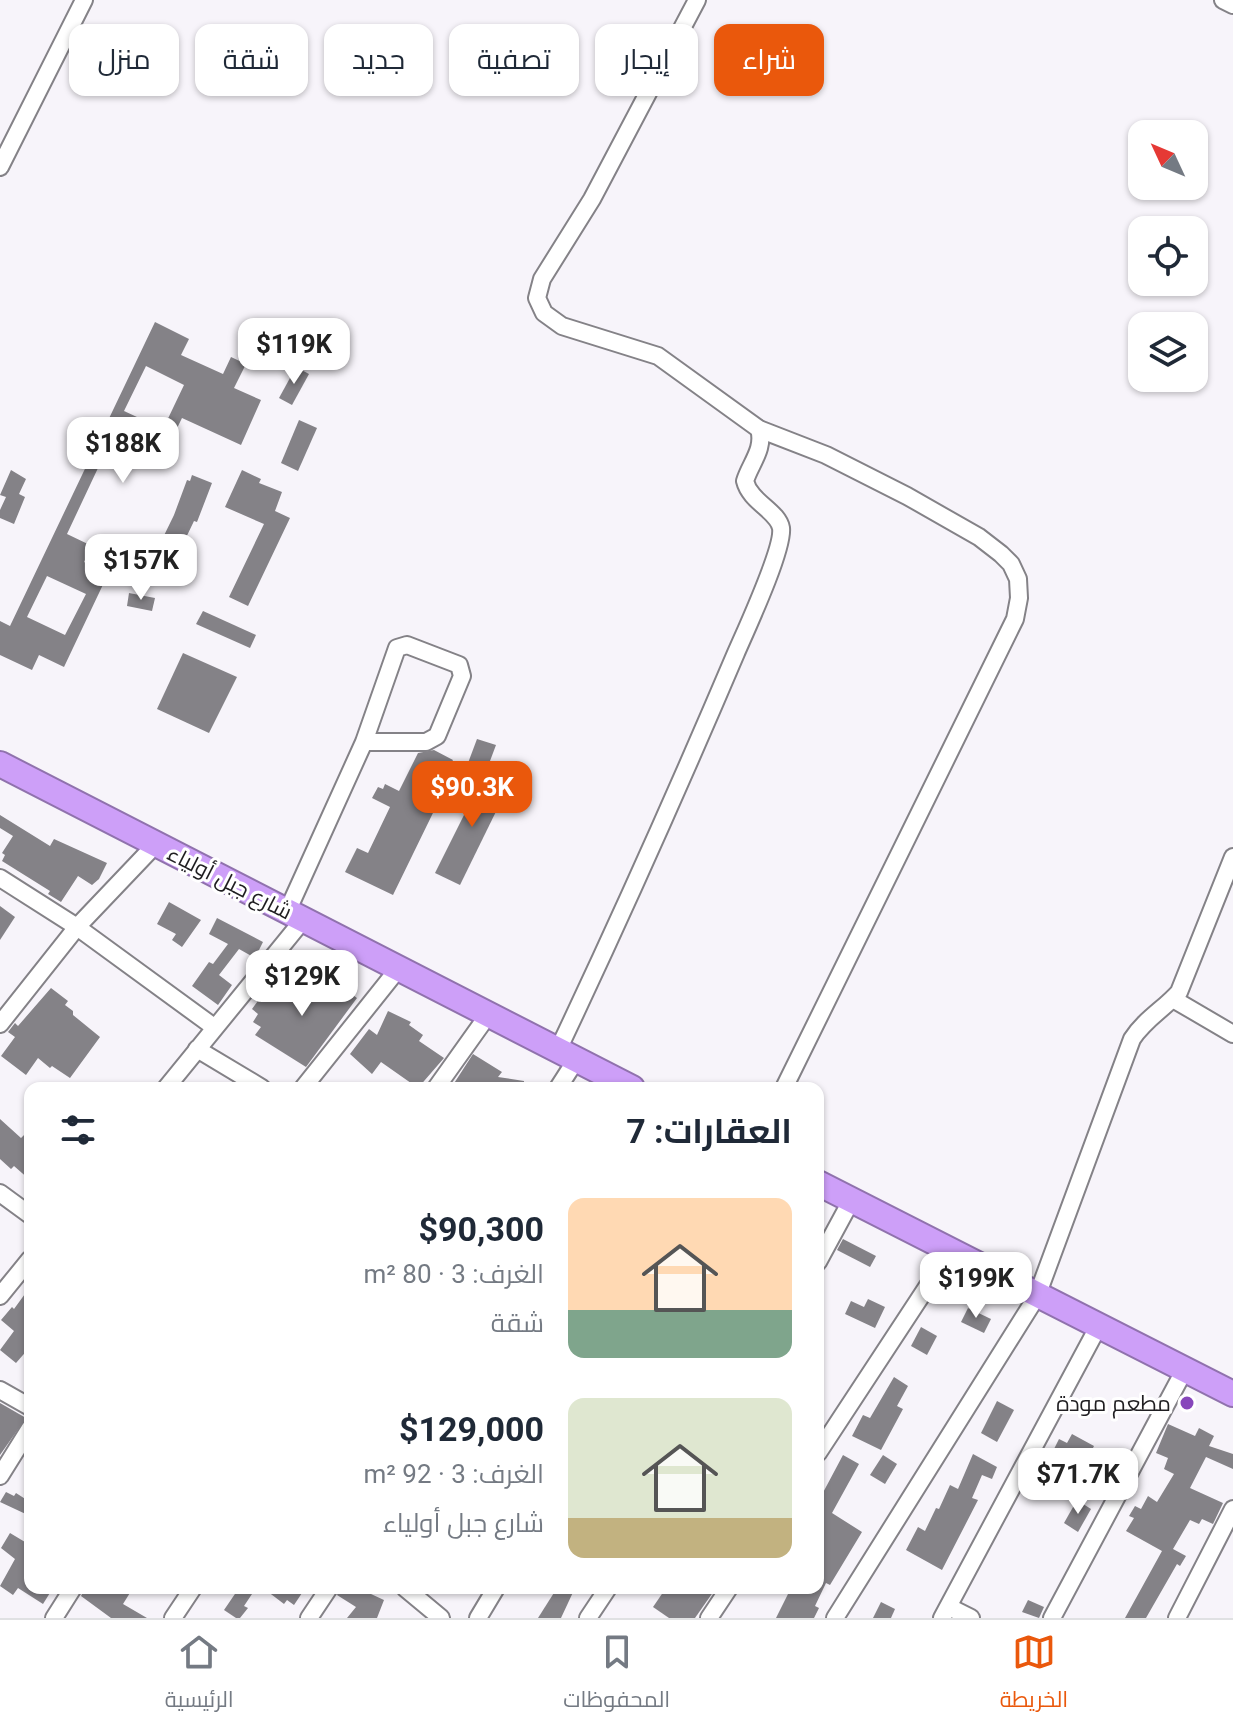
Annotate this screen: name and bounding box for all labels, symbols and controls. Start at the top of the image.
chip: منزل [69,24,179,96]
chip: شقة [195,24,308,96]
chip: جديد [324,24,433,96]
chip: تصفية [449,24,579,96]
chip: إيجار [595,24,698,96]
chip: شراء [714,24,824,96]
north arrow [1128,120,1208,200]
map controls [1128,120,1208,392]
button: locate [1128,216,1208,296]
button: layers [1128,312,1208,392]
pin: $119K [238,318,350,386]
text: $119K [256,329,332,359]
pin: $188K [67,417,179,485]
text: $188K [85,428,161,458]
pin: $157K [85,534,197,602]
text: $157K [103,545,179,575]
pin: $90.3K [407,761,537,829]
text: $90.3K [430,772,514,802]
street label: شارع جبل أولياء [162,839,297,926]
pin: $129K [246,950,358,1018]
text: $129K [264,961,340,991]
icon: filters [56,1108,100,1152]
text: العقارات: 7 [626,1111,792,1151]
text: $90,300 [419,1209,544,1249]
icon: home [632,1230,728,1326]
pin: $199K [920,1252,1032,1320]
text: الغرف: 3 · 80 m² [364,1259,544,1289]
text: $199K [938,1263,1014,1293]
text: شقة [491,1308,544,1338]
place label: مطعم مودة [1056,1391,1171,1419]
marker: مطعم مودة [1178,1394,1196,1412]
text: $129,000 [399,1409,544,1449]
icon: home [632,1430,728,1526]
pin: $71.7K [1013,1448,1143,1516]
text: الغرف: 3 · 92 m² [364,1459,544,1489]
text: $71.7K [1036,1459,1120,1489]
text: شارع جبل أولياء [383,1508,544,1538]
tab: الرئيسية [165,1630,234,1720]
tab: المحفوظات [563,1630,670,1720]
tab: الخريطة [1000,1630,1068,1720]

